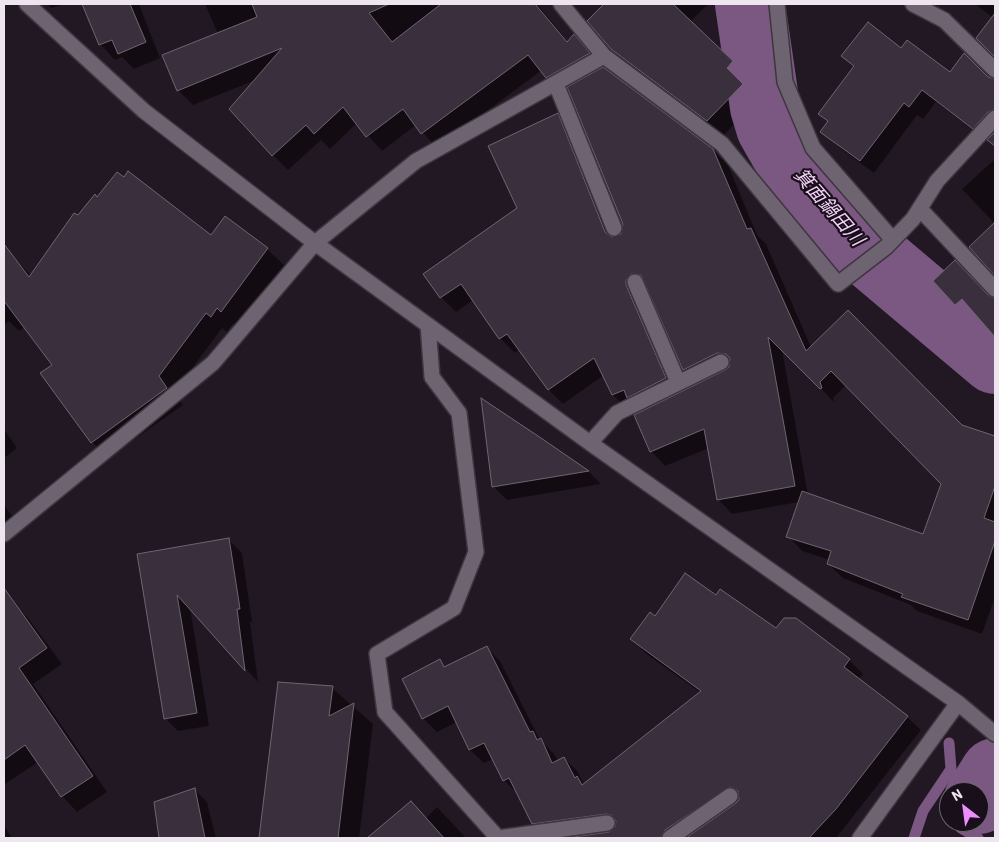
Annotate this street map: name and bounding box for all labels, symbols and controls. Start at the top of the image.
water label: 箕面鍋田川 [789,164,869,250]
north arrow [939,782,989,832]
text: N [948,785,965,804]

